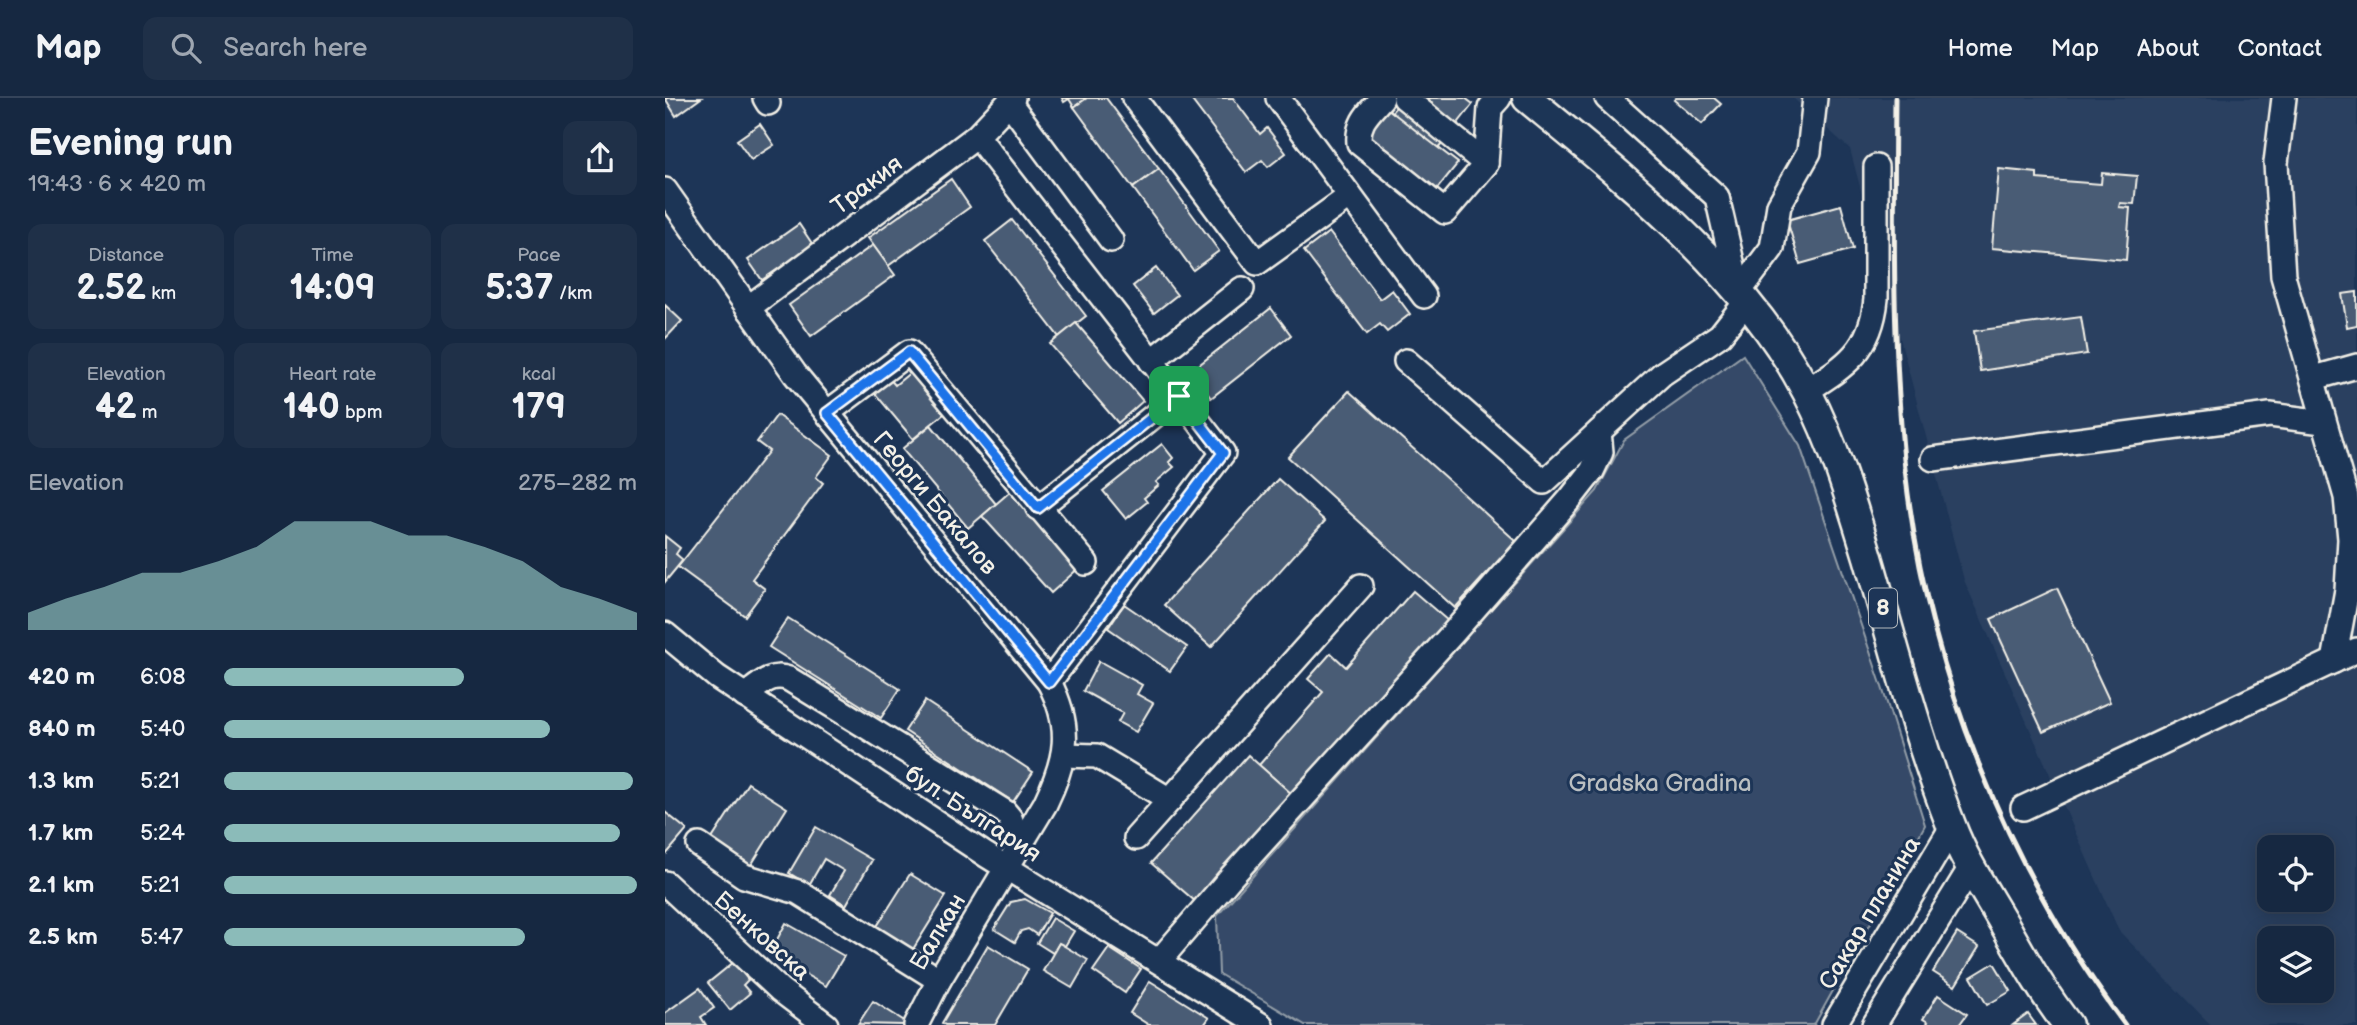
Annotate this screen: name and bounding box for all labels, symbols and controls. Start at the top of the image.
search box [143,17,633,80]
text: Map [35,28,101,68]
icon: search [167,29,205,67]
text: Search here [223,33,367,64]
text: Home [1948,34,2013,63]
text: Map [2051,34,2099,63]
text: About [2137,34,2199,63]
text: Contact [2237,34,2322,63]
text: Evening run [28,121,233,166]
button: share [563,121,637,195]
street label: Тракия [826,149,908,221]
text: 19:43 · 6 × 420 m [28,170,206,198]
text: Distance [88,244,164,267]
text: Time [311,244,354,267]
text: Pace [517,244,560,267]
text: 2.52 [76,267,146,310]
text: 14:09 [289,267,376,310]
text: 5:37 [485,267,554,310]
text: km [146,282,176,305]
text: /km [554,282,592,305]
text: Elevation [87,363,166,386]
text: Heart rate [289,363,376,386]
text: kcal [522,363,556,386]
pin [1149,366,1209,426]
icon: arrive [1160,377,1198,415]
text: 42 [95,386,137,429]
text: 140 [283,386,340,429]
text: 179 [512,386,566,429]
text: m [137,401,157,424]
text: bpm [340,401,382,424]
street label: Георги Бакалов [867,425,1004,581]
text: Elevation [28,469,124,497]
text: 275–282 m [518,469,637,497]
road number: 8 [1869,588,1897,628]
text: 420 m [28,663,95,691]
text: 6:08 [140,663,186,691]
text: 840 m [28,715,96,743]
text: 5:40 [140,715,185,743]
street label: бул. България [900,759,1046,869]
text: 1.3 km [28,767,94,795]
text: 5:21 [140,767,180,795]
park label: Gradska Gradina [1568,769,1752,798]
text: 1.7 km [28,819,93,847]
text: 5:24 [140,819,185,847]
street label: Сакар планина [1813,831,1927,995]
map controls [2257,835,2334,1003]
button: locate [2257,835,2334,912]
text: 2.1 km [28,871,94,899]
text: 5:21 [140,871,180,899]
street label: Бенковска [708,885,816,987]
street label: Балкан [904,888,972,976]
text: 2.5 km [28,923,98,951]
text: 5:47 [140,923,183,951]
button: layers [2257,926,2334,1003]

